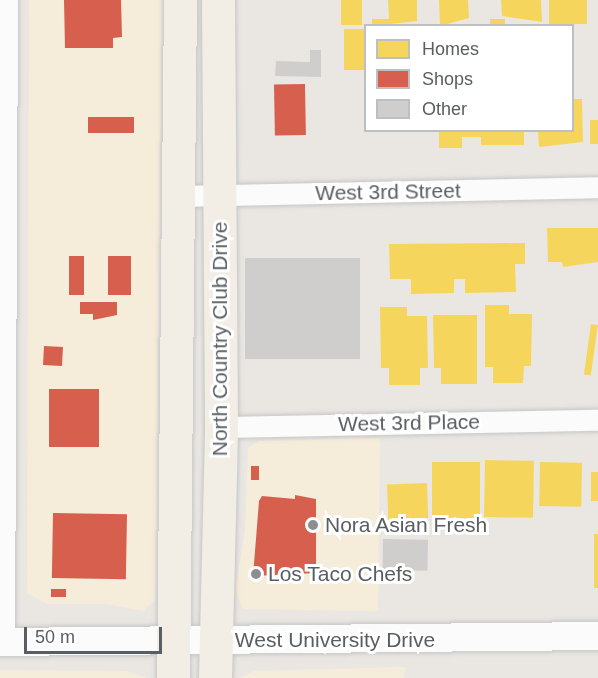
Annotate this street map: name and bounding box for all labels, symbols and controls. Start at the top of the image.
legend [364,24,574,132]
text: Homes [422,39,479,59]
text: Shops [422,69,473,89]
text: Other [422,99,467,119]
street label: West 3rd Street [315,178,461,206]
street label: North Country Club Drive [207,222,233,456]
street label: West 3rd Place [338,409,480,437]
place label: Nora Asian Fresh [325,512,488,538]
marker: Nora Asian Fresh [306,518,320,532]
place label: Los Taco Chefs [268,561,413,587]
marker: Los Taco Chefs [249,567,263,581]
scale bar [27,615,165,653]
text: 50 m [35,627,75,647]
street label: West University Drive [235,627,435,653]

